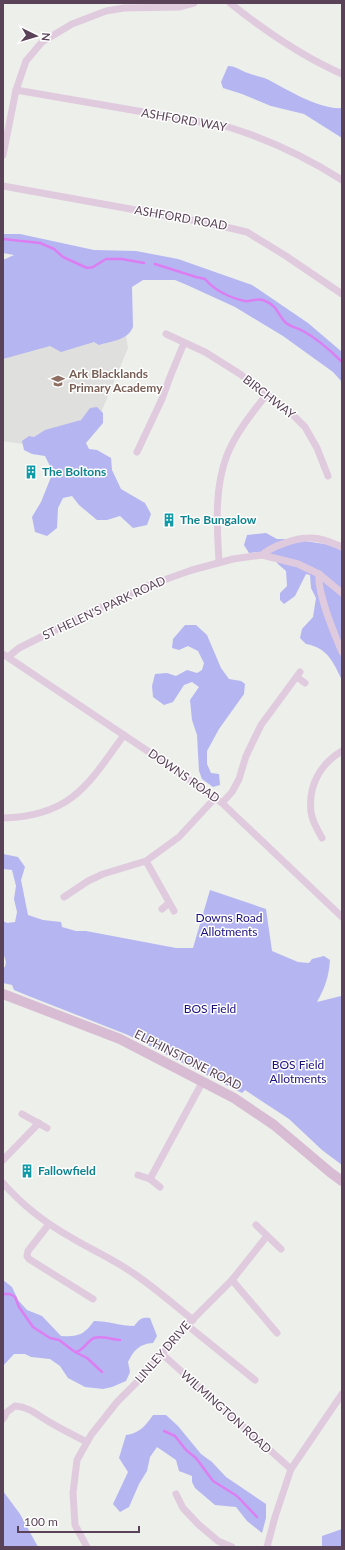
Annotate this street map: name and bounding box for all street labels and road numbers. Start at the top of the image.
street label: ASHFORD WAY [140,105,228,134]
street label: ASHFORD ROAD [134,202,229,233]
street label: BIRCHWAY [240,371,299,422]
street label: ST HELEN'S PARK ROAD [40,572,168,643]
street label: DOWNS ROAD [146,745,223,806]
street label: ELPHINSTONE ROAD [132,1026,244,1093]
street label: LINLEY DRIVE [132,1318,194,1386]
street label: WILMINGTON ROAD [178,1367,275,1456]

